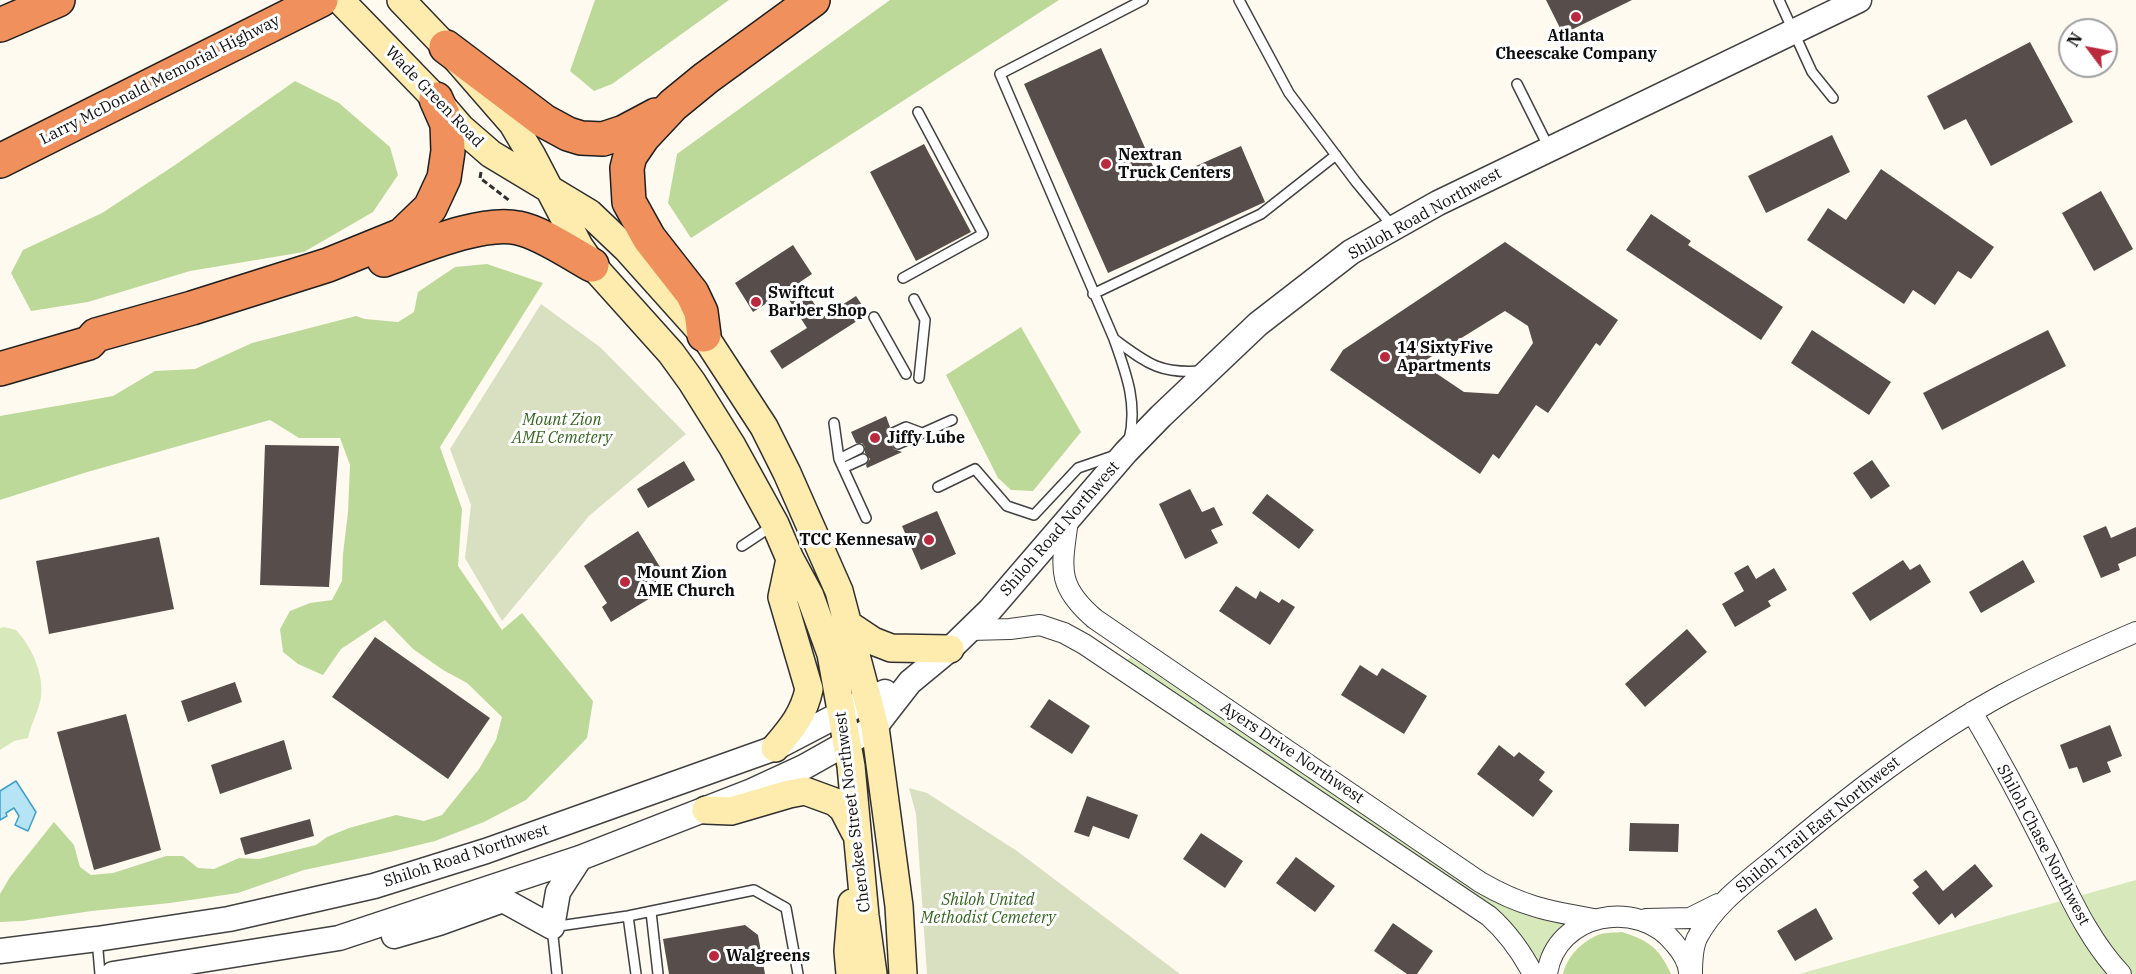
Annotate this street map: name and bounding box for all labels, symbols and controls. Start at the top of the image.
marker: Atlanta Cheescake Company [1569,10,1583,24]
street label: Larry McDonald Memorial Highway [37,11,283,149]
north arrow [2058,18,2118,78]
place label: Atlanta Cheescake Company [1495,26,1657,64]
text: N [2063,29,2086,50]
street label: Wade Green Road [381,42,487,152]
place label: Nextran Truck Centers [1118,145,1231,183]
marker: Nextran Truck Centers [1099,157,1113,171]
street label: Shiloh Road Northwest [1345,164,1505,264]
place label: Swiftcut Barber Shop [768,283,867,321]
marker: Swiftcut Barber Shop [749,295,763,309]
place label: 14 SixtyFive Apartments [1397,338,1493,376]
marker: 14 SixtyFive Apartments [1378,350,1392,364]
park label: Mount Zion AME Cemetery [512,410,612,448]
place label: Jiffy Lube [887,428,965,448]
marker: Jiffy Lube [868,431,882,445]
street label: Shiloh Road Northwest [996,458,1124,600]
place label: TCC Kennesaw [799,530,917,550]
marker: TCC Kennesaw [922,533,936,547]
place label: Mount Zion AME Church [637,563,735,601]
marker: Mount Zion AME Church [618,575,632,589]
street label: Ayers Drive Northwest [1217,698,1367,808]
street label: Cherokee Street Northwest [831,711,875,913]
street label: Shiloh Trail East Northwest [1732,753,1904,897]
street label: Shiloh Chase Northwest [1992,761,2094,929]
street label: Shiloh Road Northwest [381,820,551,892]
park label: Shiloh United Methodist Cemetery [920,890,1056,928]
place label: Walgreens [726,946,810,966]
marker: Walgreens [707,949,721,963]

